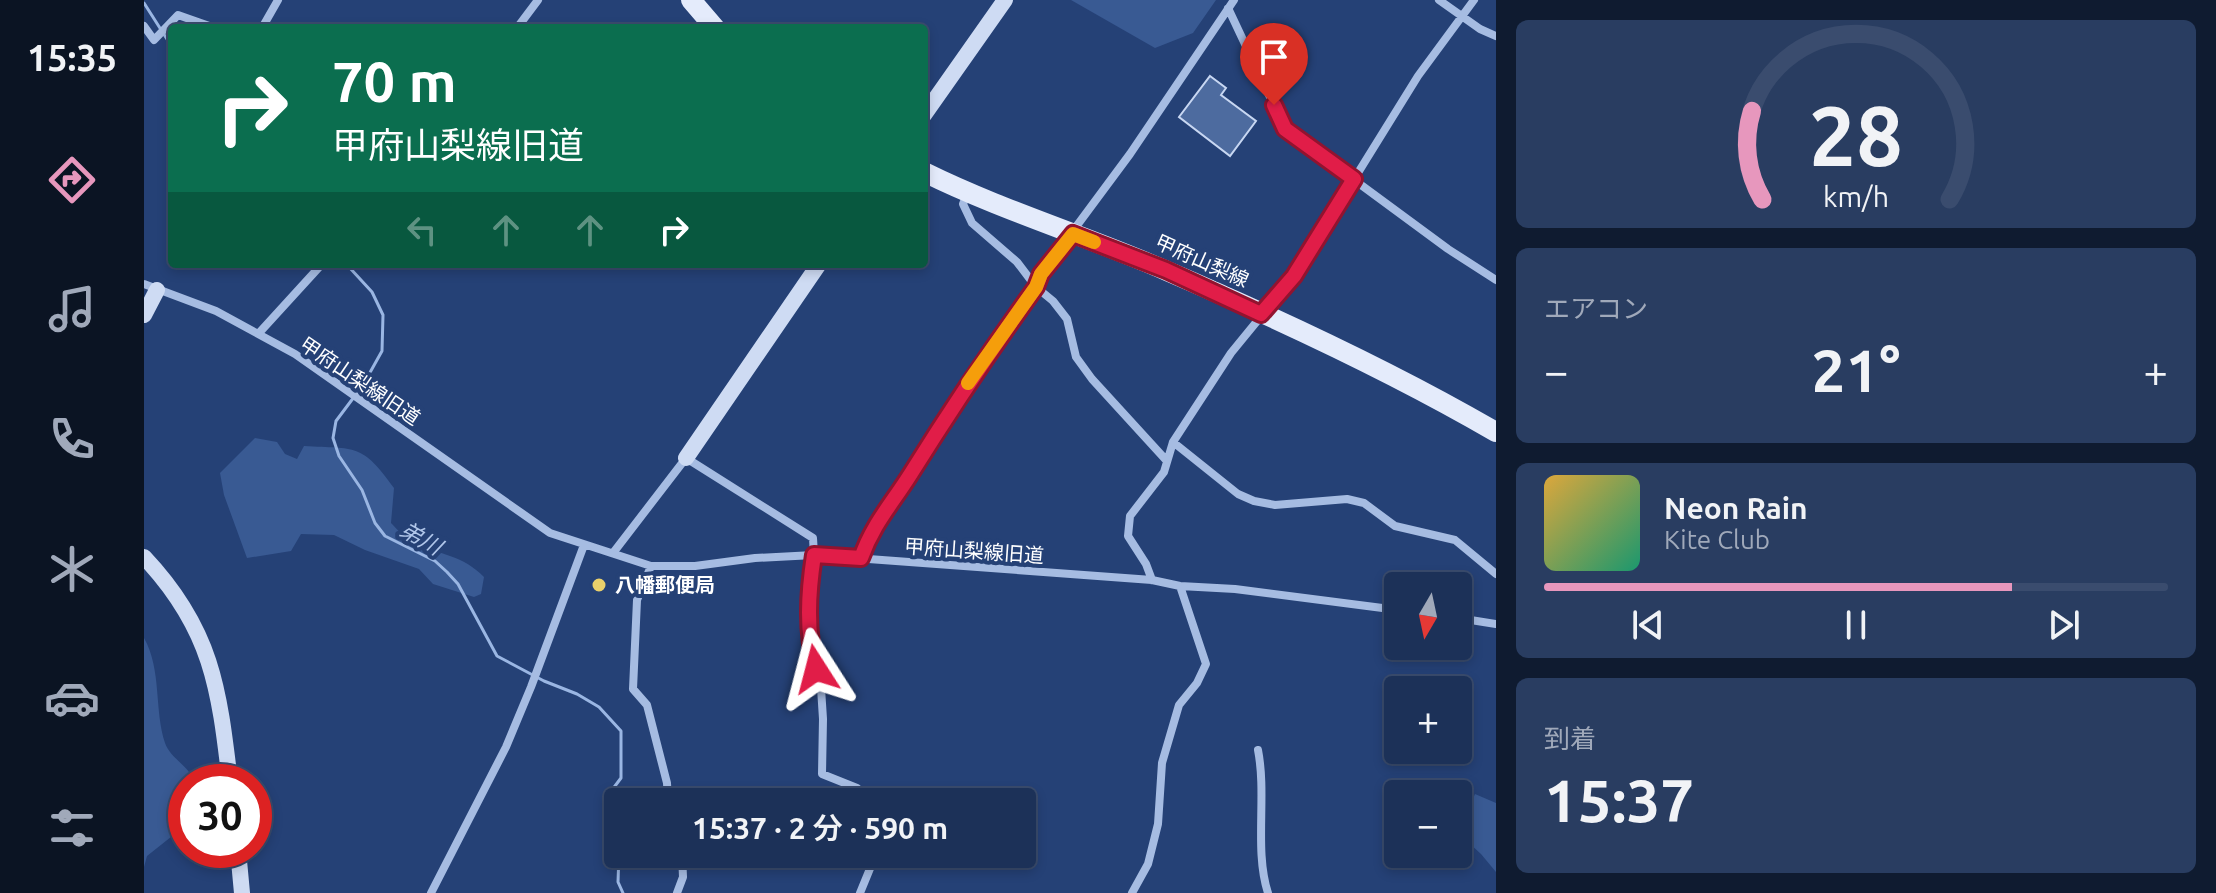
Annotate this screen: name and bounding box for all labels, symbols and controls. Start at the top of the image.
pin [1240,23,1308,105]
icon: arrive [1252,35,1296,79]
text: 15:35 [27,37,117,78]
text: 70 m [332,50,457,113]
icon: right [200,56,304,160]
text: 28 [1809,88,1903,182]
text: 甲府山梨線旧道 [332,124,584,165]
icon: directions [44,152,100,208]
text: km/h [1823,180,1889,212]
icon: left [400,208,444,252]
icon: ahead [484,208,528,252]
icon: ahead [568,208,612,252]
icon: right [652,208,696,252]
street label: 甲府山梨線 [1152,230,1253,291]
icon: music [44,281,100,337]
text: エアコン [1544,294,1648,323]
street label: 甲府山梨線旧道 [296,332,425,429]
text: 21° [1812,336,1900,403]
text: − [1544,346,1569,395]
text: + [2143,346,2168,395]
icon: phone [44,411,100,467]
text: Neon Rain [1664,491,1808,525]
water label: 弟川 [396,516,448,560]
text: Kite Club [1664,525,1770,554]
street label: 甲府山梨線旧道 [903,534,1045,567]
icon: climate [44,541,100,597]
north arrow [1384,572,1472,660]
map controls [1384,572,1472,868]
place label: 八幡郵便局 [615,573,715,596]
marker: 八幡郵便局 [590,576,608,594]
icon: previous [1626,603,1670,647]
icon: pause [1834,603,1878,647]
icon: next [2042,603,2086,647]
position arrow [774,627,858,711]
icon: car [44,670,100,726]
button: + [1384,676,1472,764]
text: 到着 [1544,724,1596,753]
speed limit sign: 30 [168,764,272,868]
text: 15:37 [1544,766,1694,833]
button: − [1384,780,1472,868]
icon: filters [44,800,100,856]
text: 15:37 · 2 分 · 590 m [692,811,948,845]

